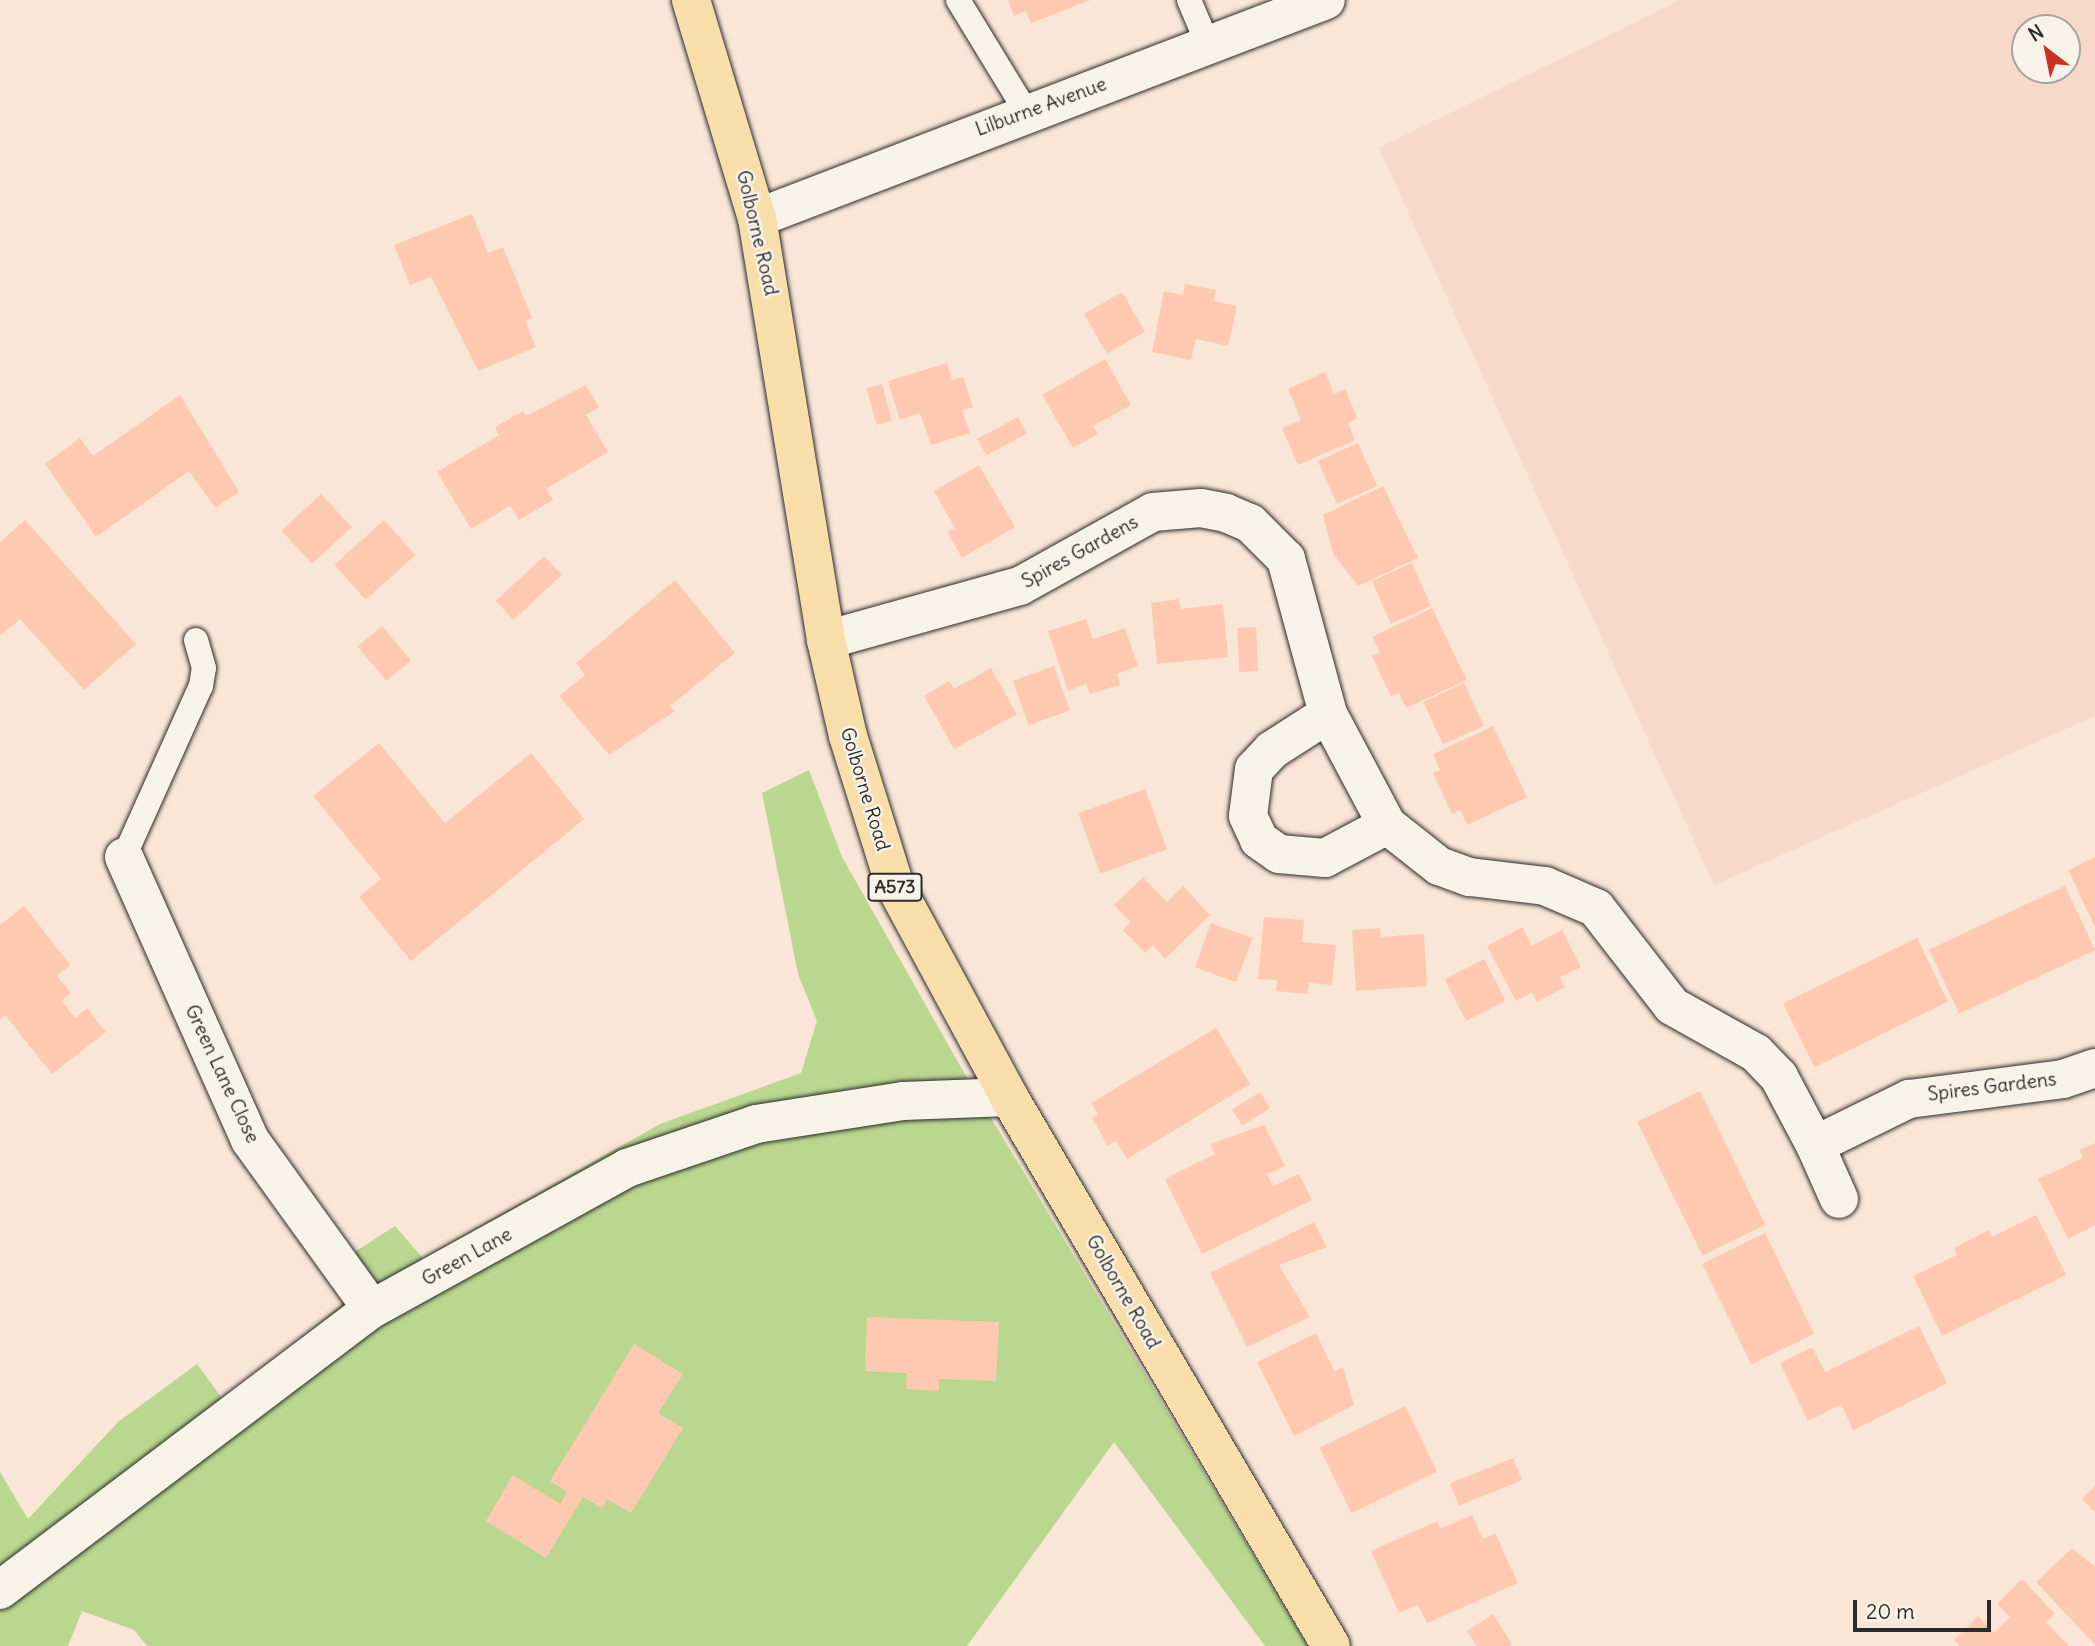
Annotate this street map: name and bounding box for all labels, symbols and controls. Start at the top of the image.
north arrow [2011,14,2081,84]
text: N [2024,19,2048,47]
street label: Lilburne Avenue [972,73,1110,141]
street label: Golborne Road [732,168,782,298]
street label: Spires Gardens [1018,511,1142,593]
street label: Golborne Road [835,725,895,853]
road number: A573 [867,872,923,902]
street label: Green Lane Close [180,1001,264,1147]
street label: Spires Gardens [1926,1068,2058,1106]
street label: Green Lane [418,1223,516,1291]
street label: Golborne Road [1081,1231,1165,1353]
scale bar [1857,1586,1995,1630]
text: 20 m [1866,1598,1915,1625]

